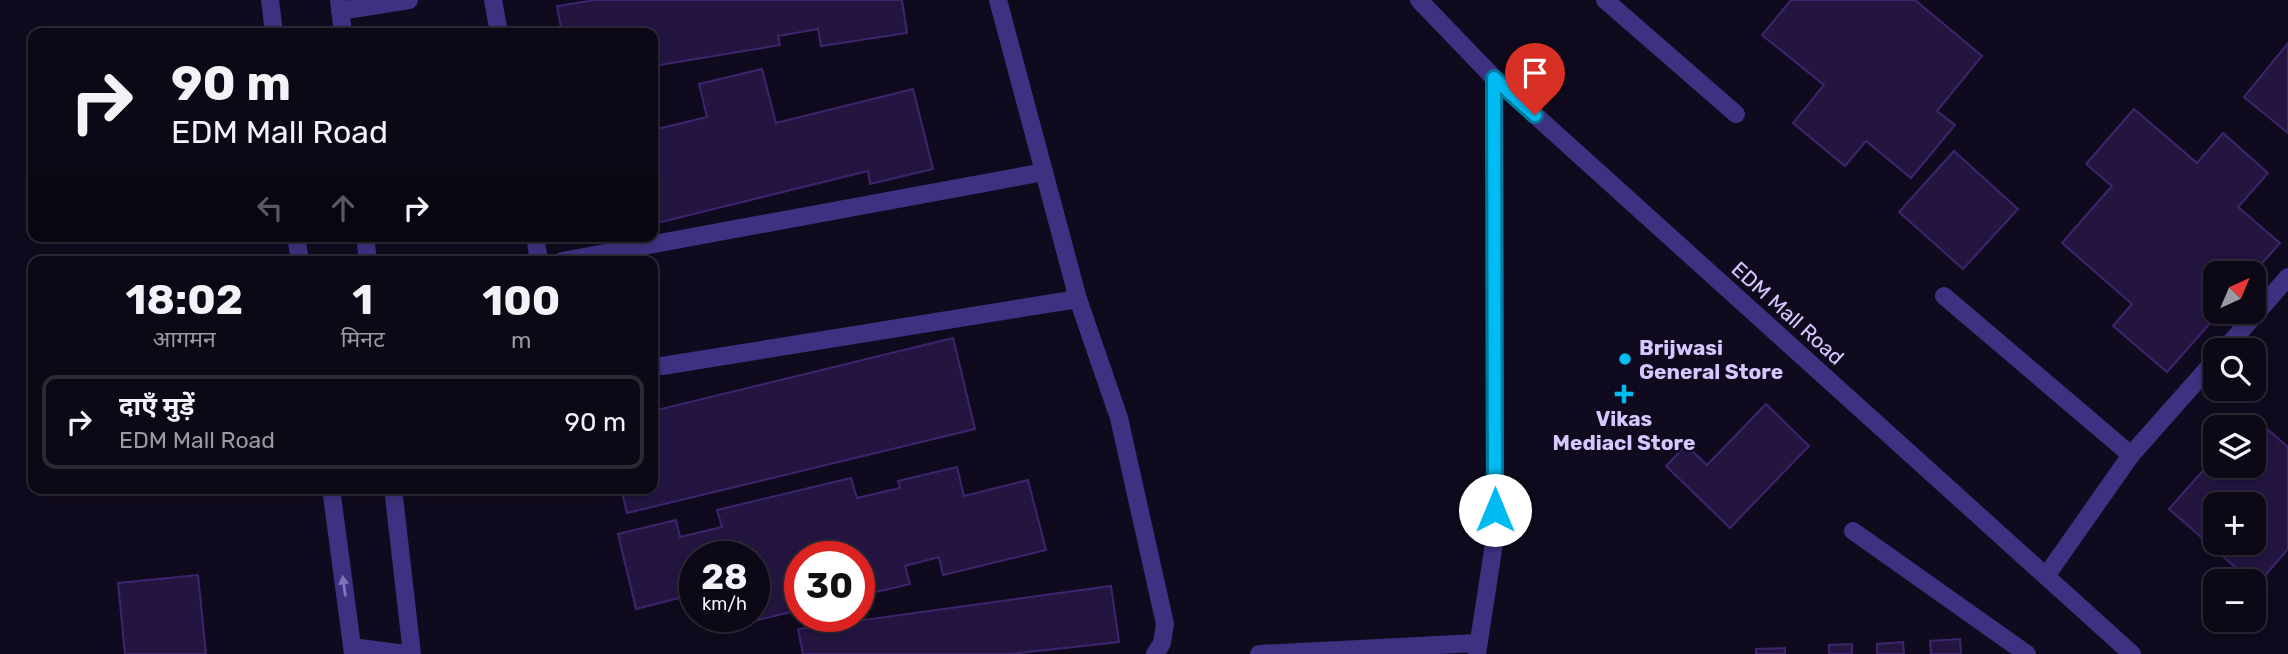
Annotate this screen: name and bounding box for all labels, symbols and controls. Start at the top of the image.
pin [1505,43,1565,115]
text: 90 m [171,54,291,112]
icon: arrive [1516,54,1554,92]
icon: right [56,56,147,147]
text: EDM Mall Road [171,113,388,151]
icon: left [251,189,289,227]
icon: ahead [324,189,362,227]
icon: right [397,189,435,227]
street label: EDM Mall Road [1727,256,1849,370]
north arrow [2203,261,2266,324]
map controls [2203,261,2266,632]
text: 18:02 [126,275,243,325]
text: 1 [352,275,373,325]
text: 100 [482,276,560,326]
text: आगमन [153,325,216,353]
text: मिनट [341,325,385,353]
text: m [511,326,532,354]
place label: Brijwasi General Store [1639,335,1783,384]
button: search [2203,338,2266,401]
marker: Brijwasi General Store [1617,351,1633,367]
marker: Vikas Mediacl Store [1616,386,1632,402]
text: दाएँ मुड़ें [119,391,194,422]
icon: right [60,403,98,441]
place label: Vikas Mediacl Store [1553,406,1695,455]
text: 90 m [565,407,626,438]
button: layers [2203,415,2266,478]
text: EDM Mall Road [119,426,275,454]
position arrow [1458,473,1532,547]
button: + [2203,492,2266,555]
speed limit sign: 30 [784,541,875,632]
text: 28 [701,556,748,598]
button: − [2203,569,2266,632]
one-way arrow [338,575,349,597]
text: km/h [702,593,747,615]

